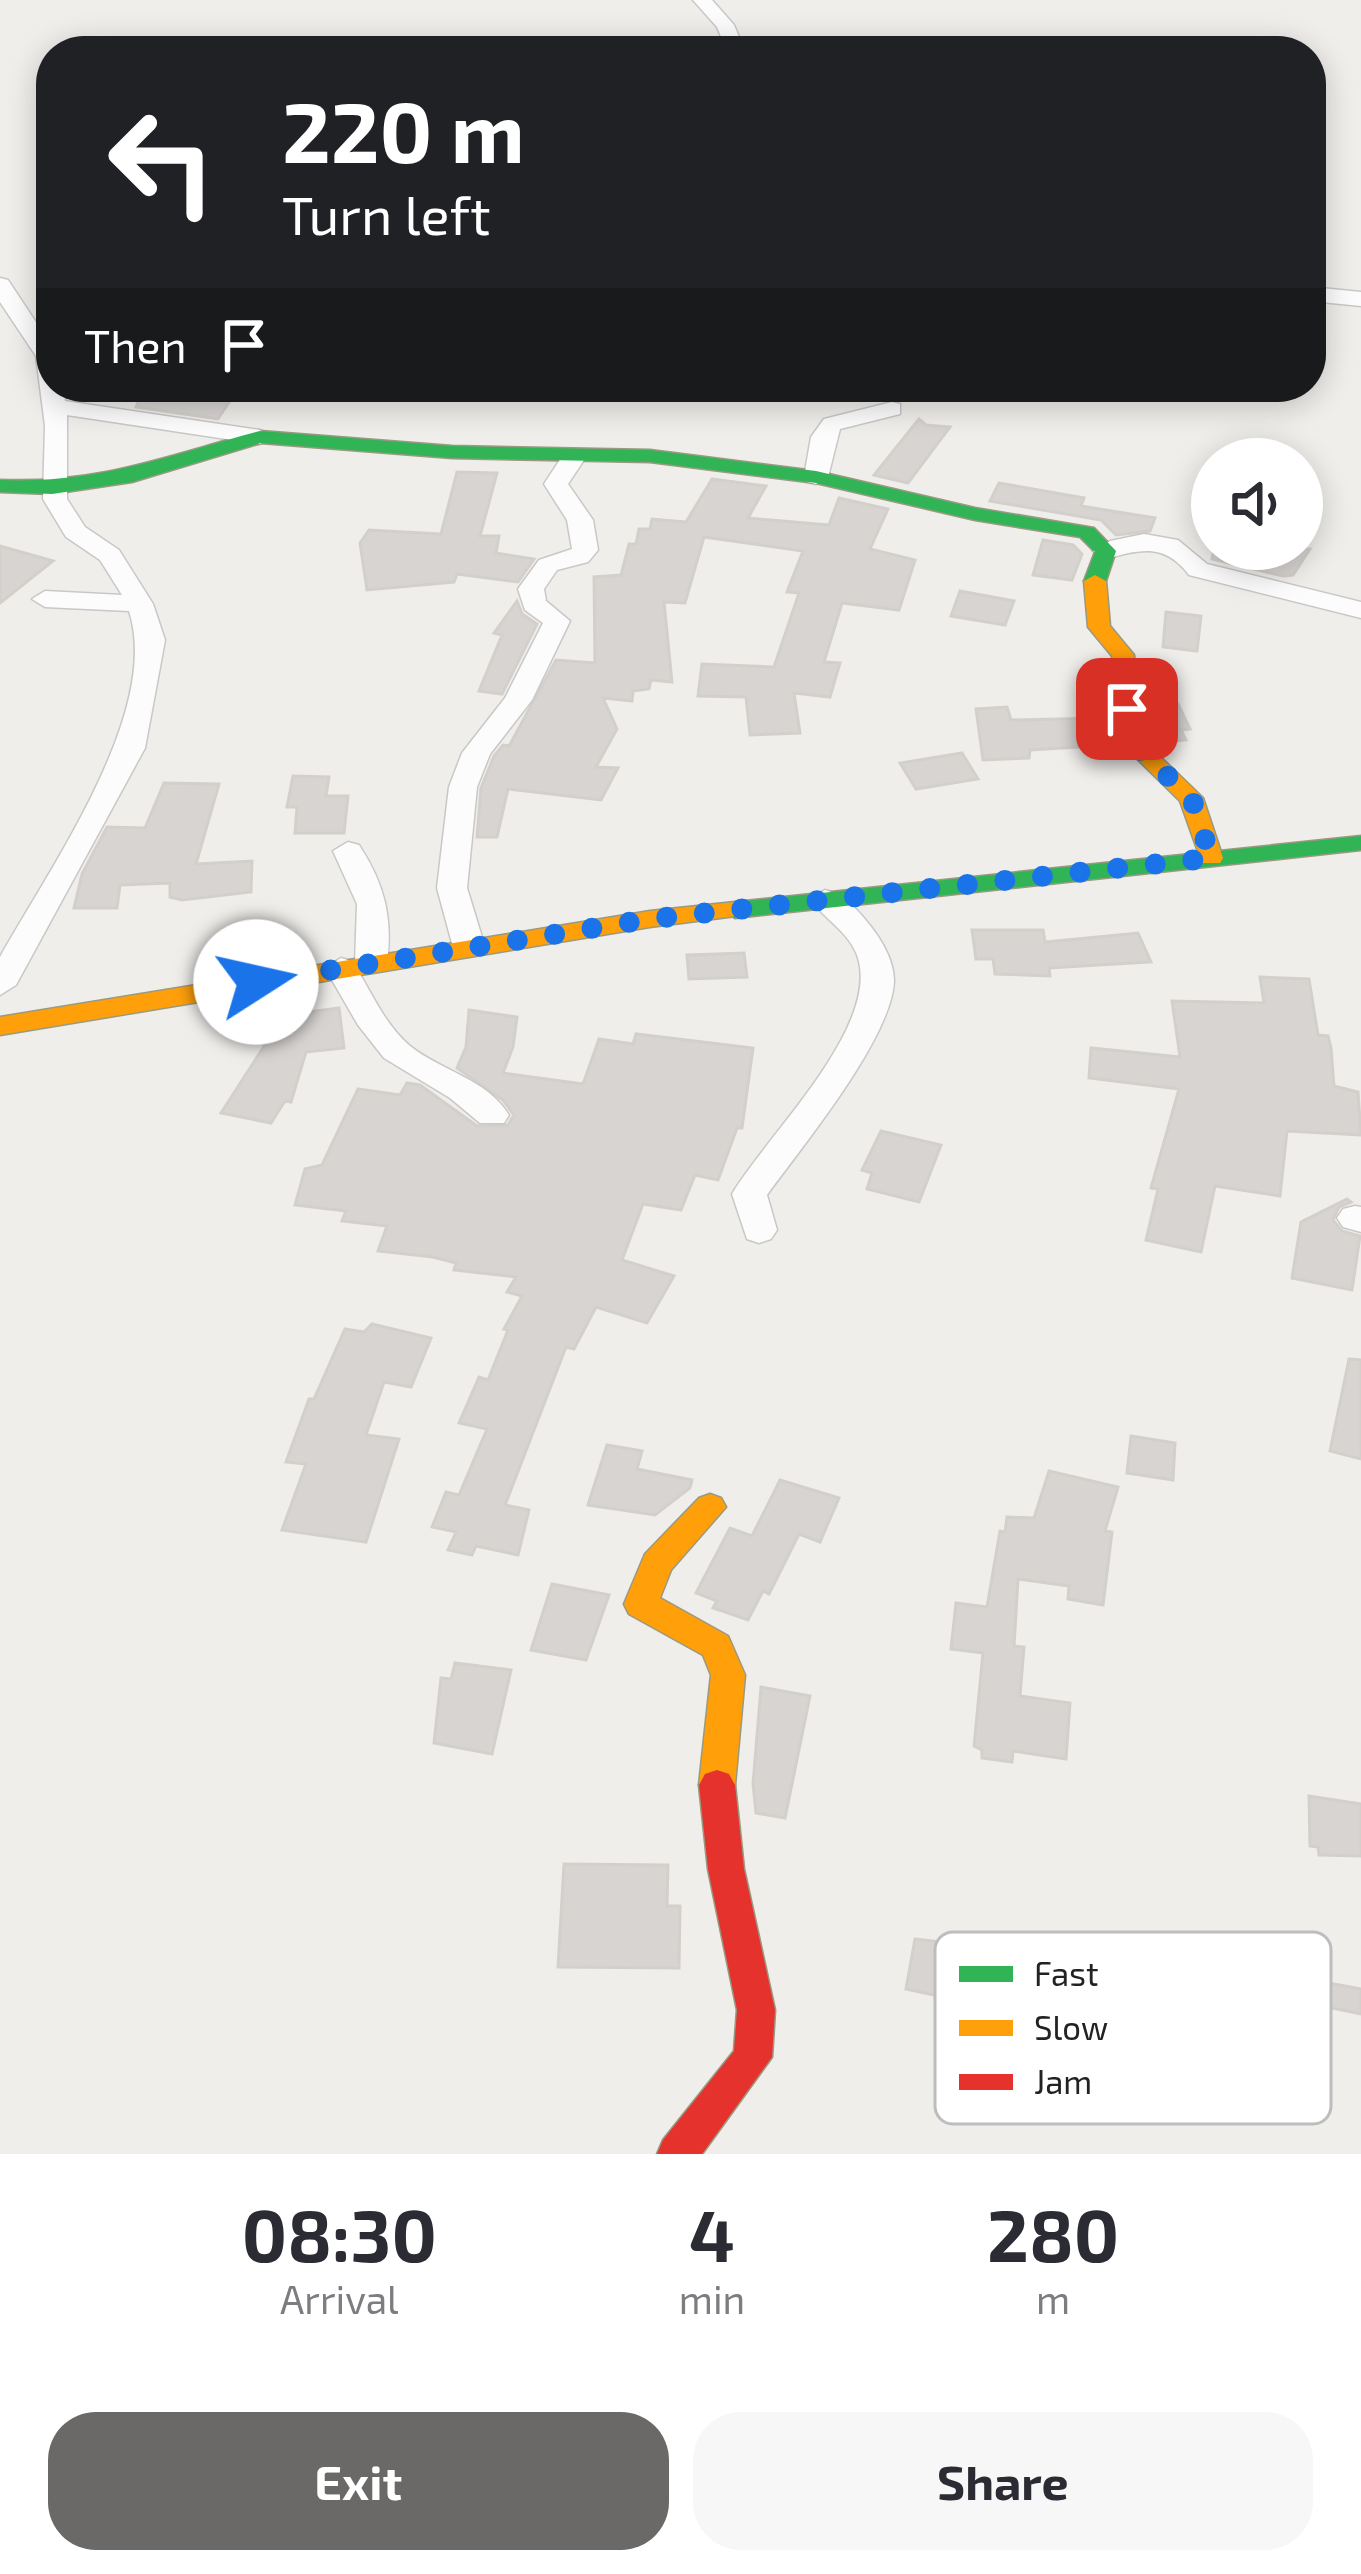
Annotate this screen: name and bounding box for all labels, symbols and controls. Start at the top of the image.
text: 220 m [282,79,525,180]
icon: left [84,84,240,240]
text: Turn left [282,181,491,246]
icon: arrive [211,312,277,378]
text: Then [84,318,187,372]
map controls [1191,438,1323,570]
button: sound [1191,438,1323,570]
pin [1076,658,1178,760]
icon: arrive [1094,676,1160,742]
position arrow [193,919,319,1045]
legend [935,1932,1331,2124]
text: Fast [1034,1953,1098,1993]
text: Slow [1034,2007,1108,2047]
text: Jam [1034,2061,1092,2101]
text: 08:30 [242,2190,437,2276]
text: 4 [689,2190,735,2276]
text: 280 [987,2190,1119,2276]
text: Arrival [280,2275,399,2322]
text: min [679,2275,745,2322]
text: m [1036,2275,1070,2322]
button: Exit [48,2412,669,2550]
button: Share [693,2412,1313,2550]

